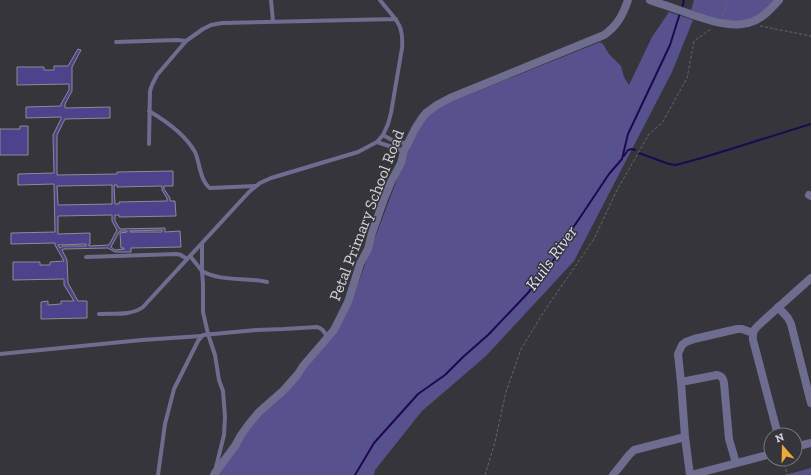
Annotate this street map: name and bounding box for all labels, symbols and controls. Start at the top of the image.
street label: Petal Primary School Road [325,127,408,303]
water label: Kuils River [521,222,581,294]
north arrow [763,427,803,467]
text: N [774,430,786,446]

